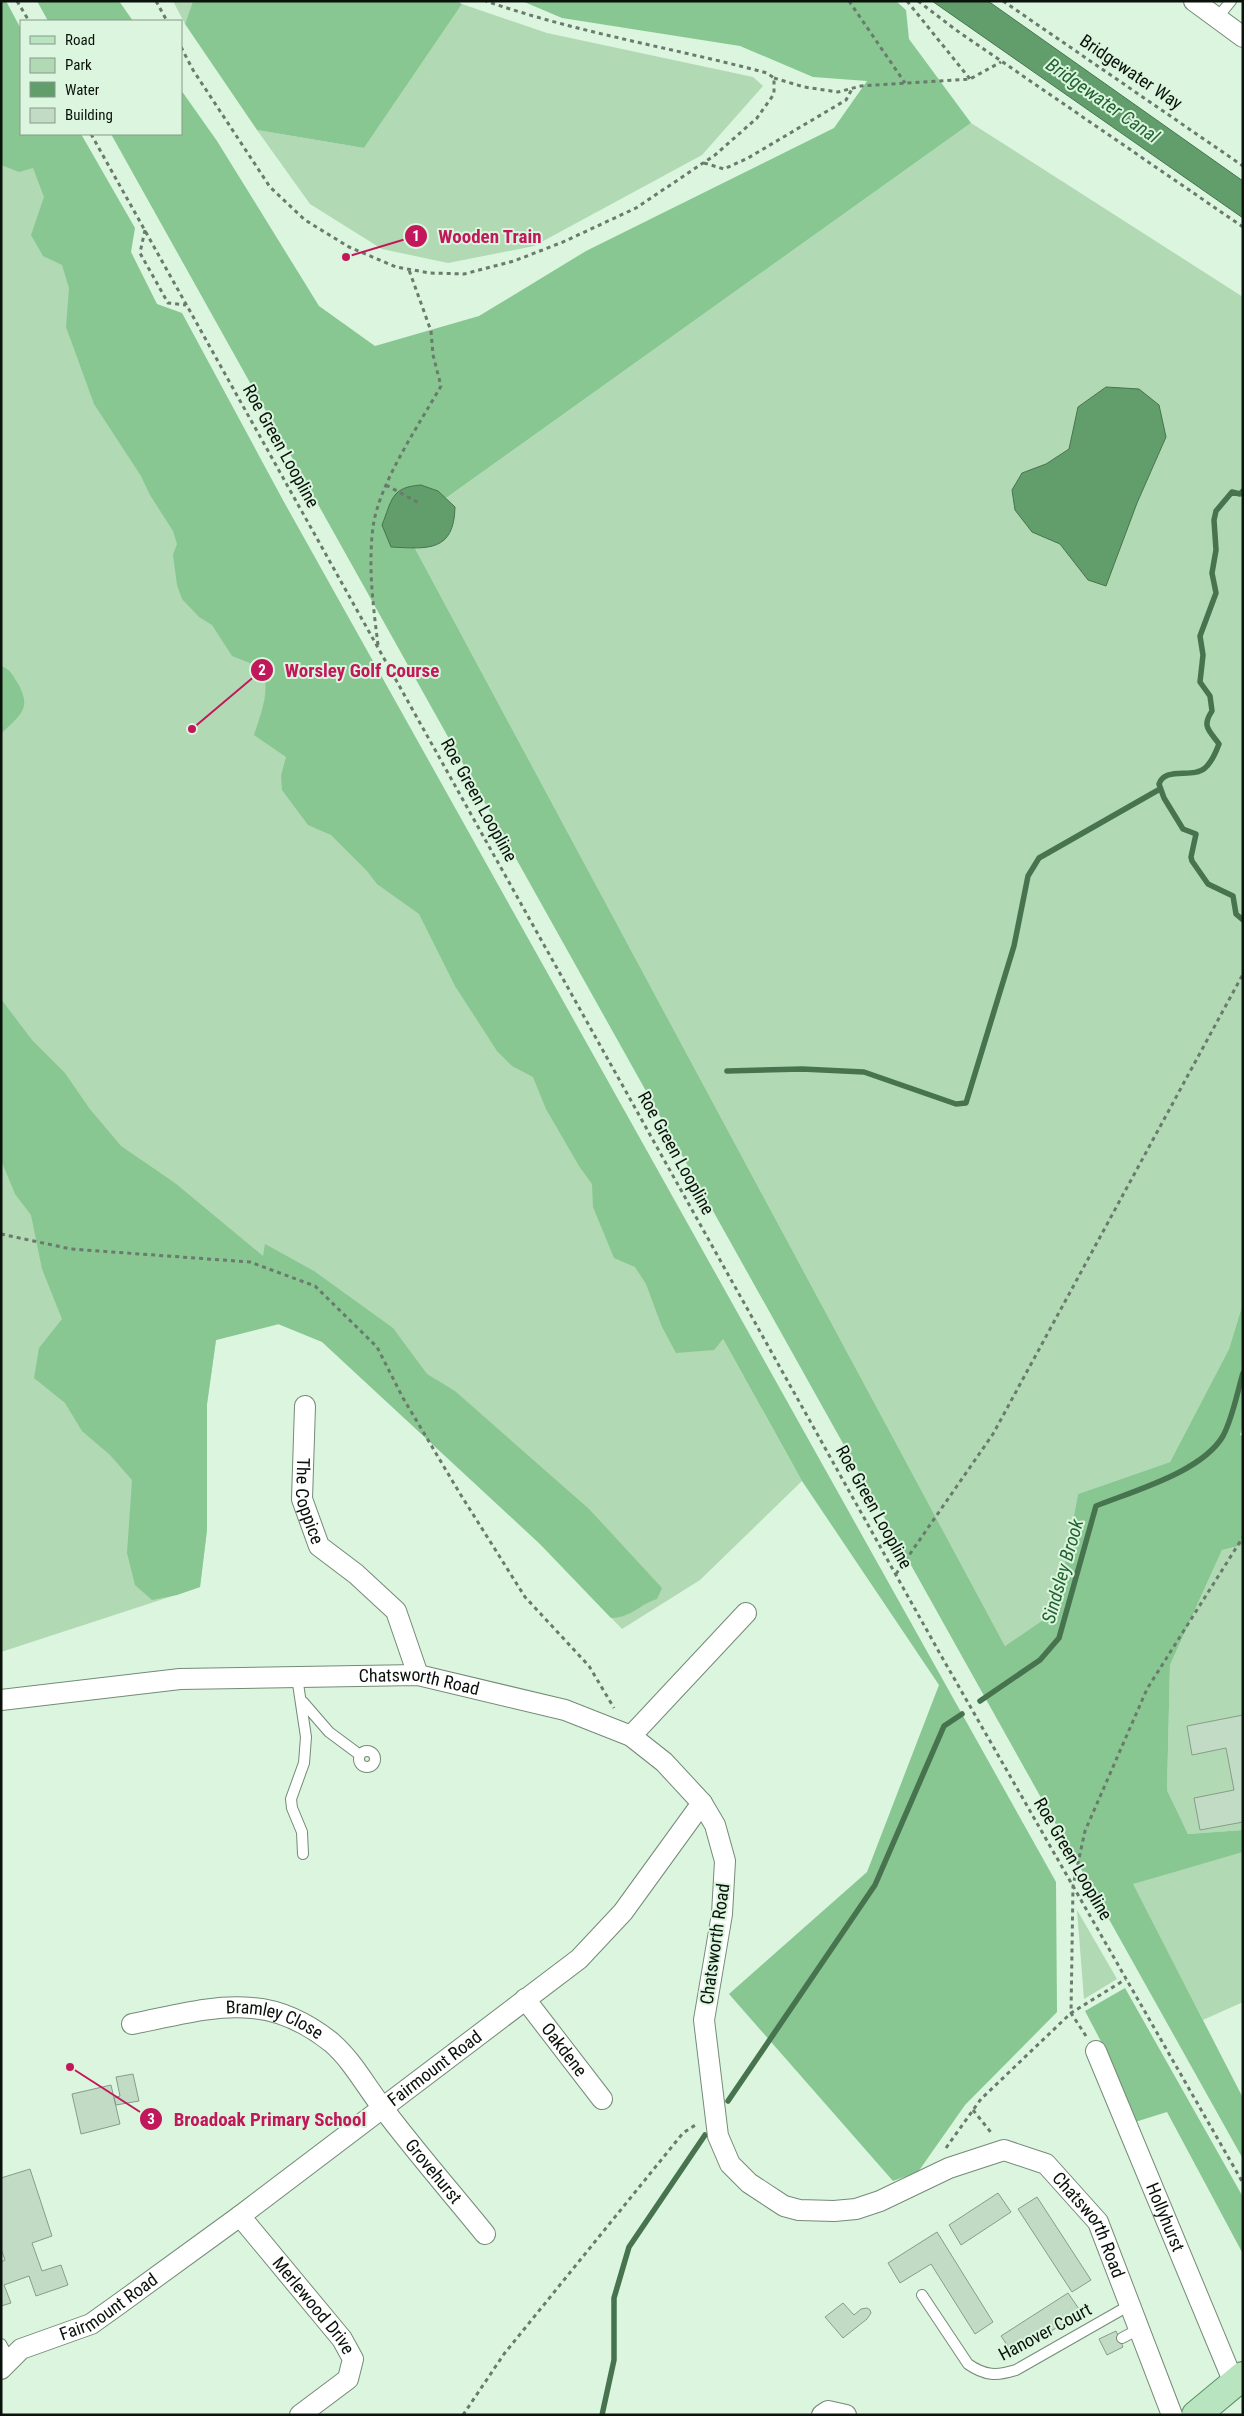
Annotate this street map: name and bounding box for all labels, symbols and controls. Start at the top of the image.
legend [20,20,182,135]
street label: Bridgewater Way [1076,30,1187,114]
text: Road [65,31,95,49]
water label: Bridgewater Canal [1042,53,1164,148]
text: Park [65,56,92,74]
text: Water [65,81,100,99]
text: Building [65,106,113,124]
callout: Wooden Train [403,219,552,253]
text: Wooden Train [438,225,542,248]
text: 1 [412,227,420,245]
street label: Roe Green Loopline [239,380,324,511]
callout: Worsley Golf Course [249,653,449,687]
text: Worsley Golf Course [285,659,439,682]
text: 2 [258,661,266,679]
street label: Roe Green Loopline [437,734,522,865]
street label: Roe Green Loopline [634,1087,719,1218]
street label: Roe Green Loopline [832,1441,917,1572]
street label: The Coppice [292,1457,328,1547]
water label: Sindsley Brook [1037,1516,1089,1626]
street label: Chatsworth Road [358,1664,482,1699]
street label: Roe Green Loopline [1030,1794,1117,1924]
street label: Chatsworth Road [696,1882,733,2006]
street label: Bramley Close [225,1996,327,2043]
street label: Oakdene [537,2018,592,2080]
street label: Fairmount Road [383,2026,486,2110]
callout: Broadoak Primary School [139,2102,376,2136]
text: Broadoak Primary School [174,2108,366,2131]
text: 3 [147,2110,155,2128]
street label: Grovehurst [401,2135,467,2208]
street label: Chatsworth Road [1048,2168,1129,2280]
street label: Hollyhurst [1142,2180,1189,2254]
street label: Merlewood Drive [268,2252,359,2358]
street label: Fairmount Road [56,2269,161,2344]
street label: Hanover Court [995,2298,1095,2365]

